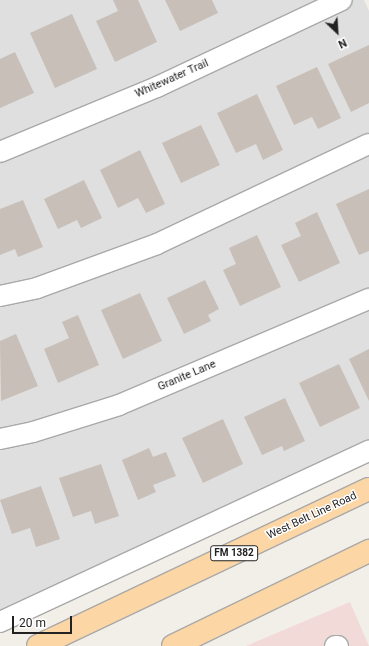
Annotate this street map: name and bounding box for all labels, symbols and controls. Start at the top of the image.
north arrow [317,12,357,52]
text: N [336,36,349,51]
street label: Whitewater Trail [133,57,211,101]
street label: Granite Lane [156,358,218,394]
street label: West Belt Line Road [265,489,359,543]
road number: FM 1382 [210,545,258,561]
scale bar [14,608,74,634]
text: 20 m [19,616,46,630]

